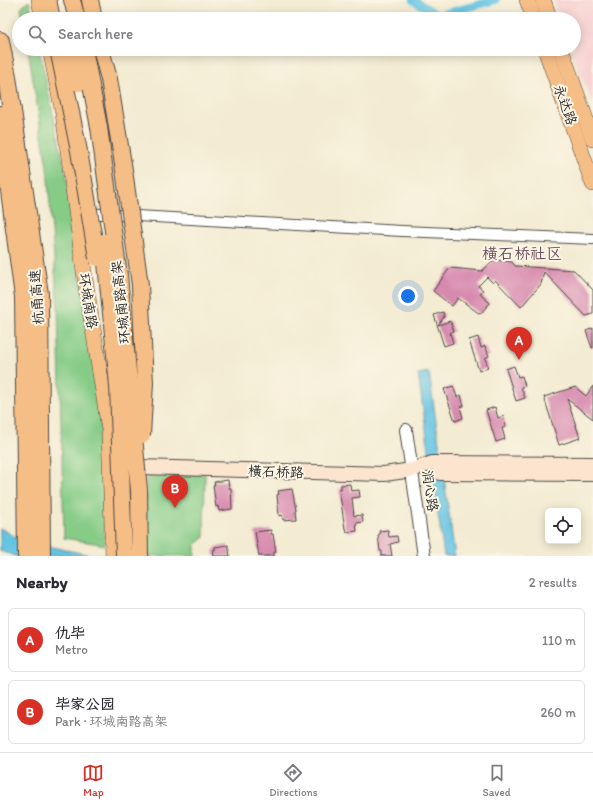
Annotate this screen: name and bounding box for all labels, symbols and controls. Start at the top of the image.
search box [12,12,581,56]
icon: search [26,23,48,45]
text: Search here [58,25,133,43]
street label: 永达路 [550,82,580,128]
district label: 横石桥社区 [482,244,562,263]
street label: 环城南路高架 [108,259,134,345]
street label: 杭甬高速 [27,268,47,326]
street label: 环城南路 [75,272,101,330]
your location [398,286,418,306]
pin: A [506,327,532,360]
street label: 横石桥路 [248,463,304,481]
street label: 润心路 [419,469,441,513]
pin: B [162,475,188,508]
map controls [545,508,581,544]
button: locate [545,508,581,544]
text: Nearby [16,572,68,592]
text: 2 results [529,575,577,590]
text: 仇毕 [55,624,85,642]
text: A [26,633,34,648]
text: 110 m [542,633,576,648]
text: Metro [55,642,88,657]
text: 毕家公园 [55,695,115,713]
text: B [26,705,34,720]
text: 260 m [540,705,576,720]
text: Park · 环城南路高架 [55,714,168,729]
tab: Map [82,762,104,799]
tab: Directions [269,762,318,799]
tab: Saved [482,762,511,799]

